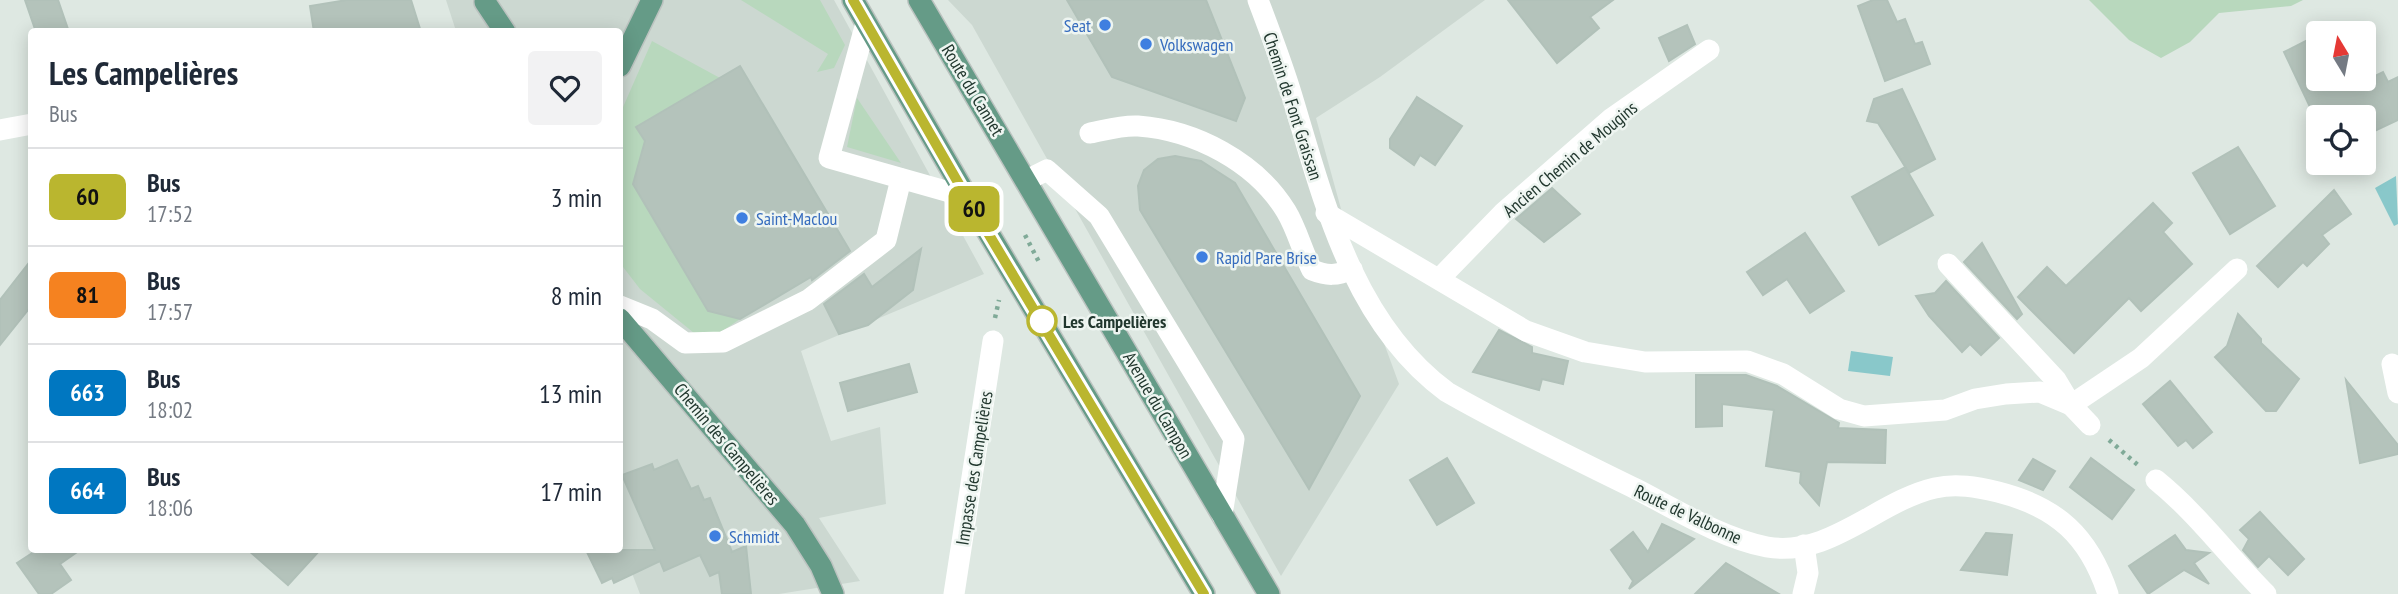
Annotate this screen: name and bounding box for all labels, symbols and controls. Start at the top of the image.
place label: Seat [1064,14,1091,37]
marker: Seat [1097,17,1113,33]
north arrow [2306,21,2376,91]
map controls [2306,21,2376,175]
street label: Chemin de Font Graissan [1258,29,1328,183]
place label: Volkswagen [1159,33,1233,56]
marker: Volkswagen [1138,36,1154,52]
street label: Route du Cannet [937,40,1009,140]
text: Les Campelières [49,51,238,94]
button: heart [528,51,602,125]
street label: Ancien Chemin de Mougins [1498,96,1642,222]
text: Bus [49,99,78,128]
button: locate [2306,105,2376,175]
text: Bus [147,166,180,199]
text: 60 [76,181,99,212]
text: 3 min [551,181,602,214]
line badge: 60 [942,186,1006,232]
text: 60 [963,193,985,224]
text: 17:52 [147,199,193,228]
place label: Saint-Maclou [756,207,837,230]
marker: Saint-Maclou [734,210,750,226]
place label: Rapid Pare Brise [1216,246,1317,269]
marker: Rapid Pare Brise [1194,249,1210,265]
text: Bus [147,264,180,297]
text: 81 [76,279,99,310]
text: 8 min [551,279,602,312]
text: 17:57 [147,297,193,326]
marker: Les Campelières [1027,306,1057,336]
place label: Les Campelières [1063,310,1166,333]
street label: Avenue du Campon [1118,348,1198,462]
text: Bus [147,362,180,395]
text: 663 [70,377,105,408]
text: 13 min [539,377,602,410]
street label: Chemin des Campelières [669,378,785,510]
street label: Impasse des Campelières [950,389,998,547]
text: 18:02 [147,395,193,424]
text: Bus [147,460,180,493]
text: 664 [70,475,105,506]
text: 17 min [540,475,602,508]
street label: Route de Valbonne [1631,479,1745,549]
text: 18:06 [147,493,193,522]
place label: Schmidt [729,525,779,548]
marker: Schmidt [707,528,723,544]

